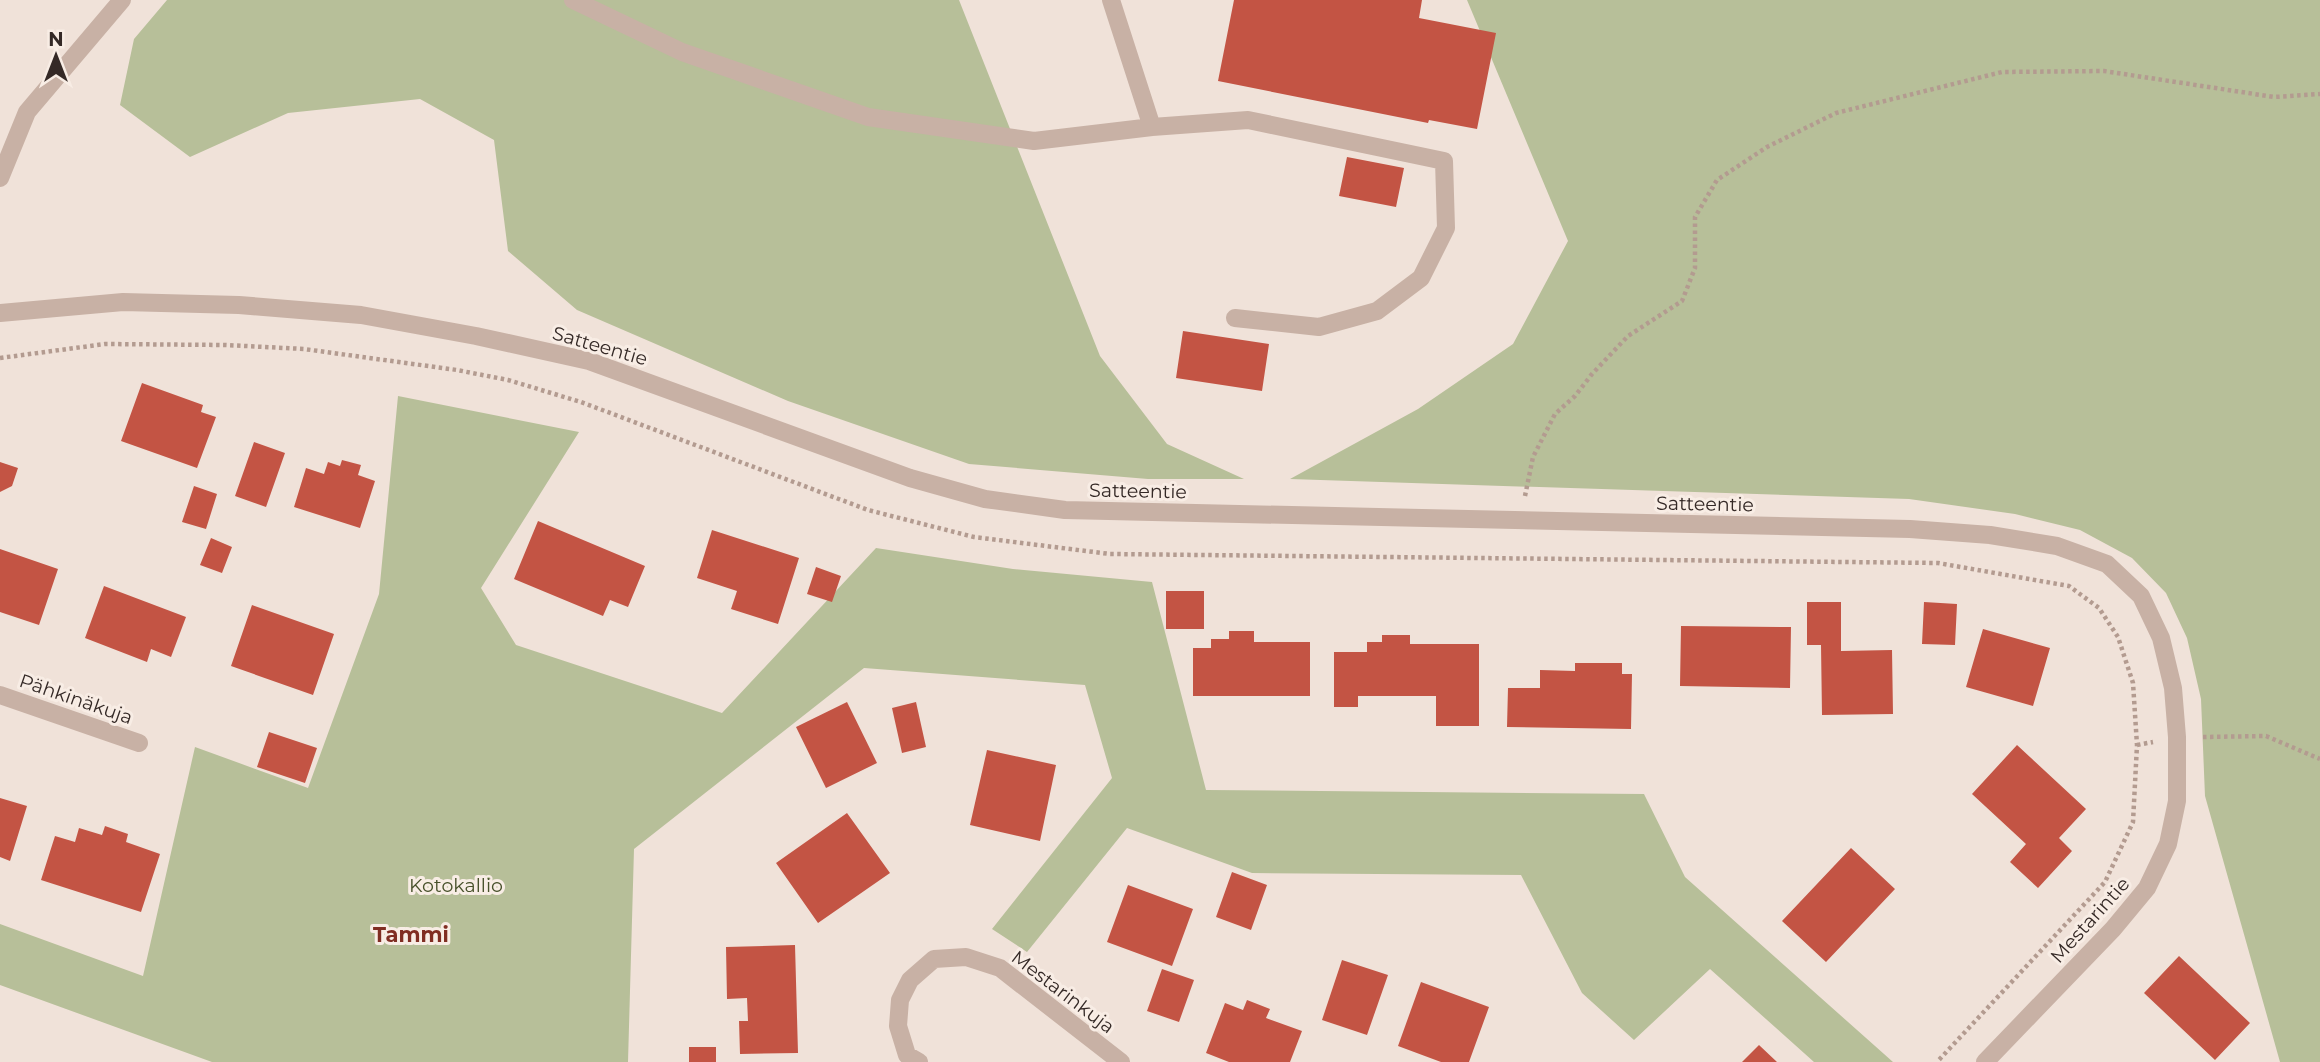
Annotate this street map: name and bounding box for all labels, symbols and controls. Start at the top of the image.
north arrow [21,21,91,91]
text: N [48,28,64,51]
street label: Satteentie [550,321,650,371]
street label: Satteentie [1089,479,1187,503]
street label: Satteentie [1656,492,1754,516]
street label: Pähkinäkuja [16,669,136,729]
street label: Mestarintie [2046,872,2134,968]
park label: Kotokallio [409,874,503,897]
district label: Tammi [373,922,449,947]
street label: Mestarinkuja [1007,946,1119,1038]

